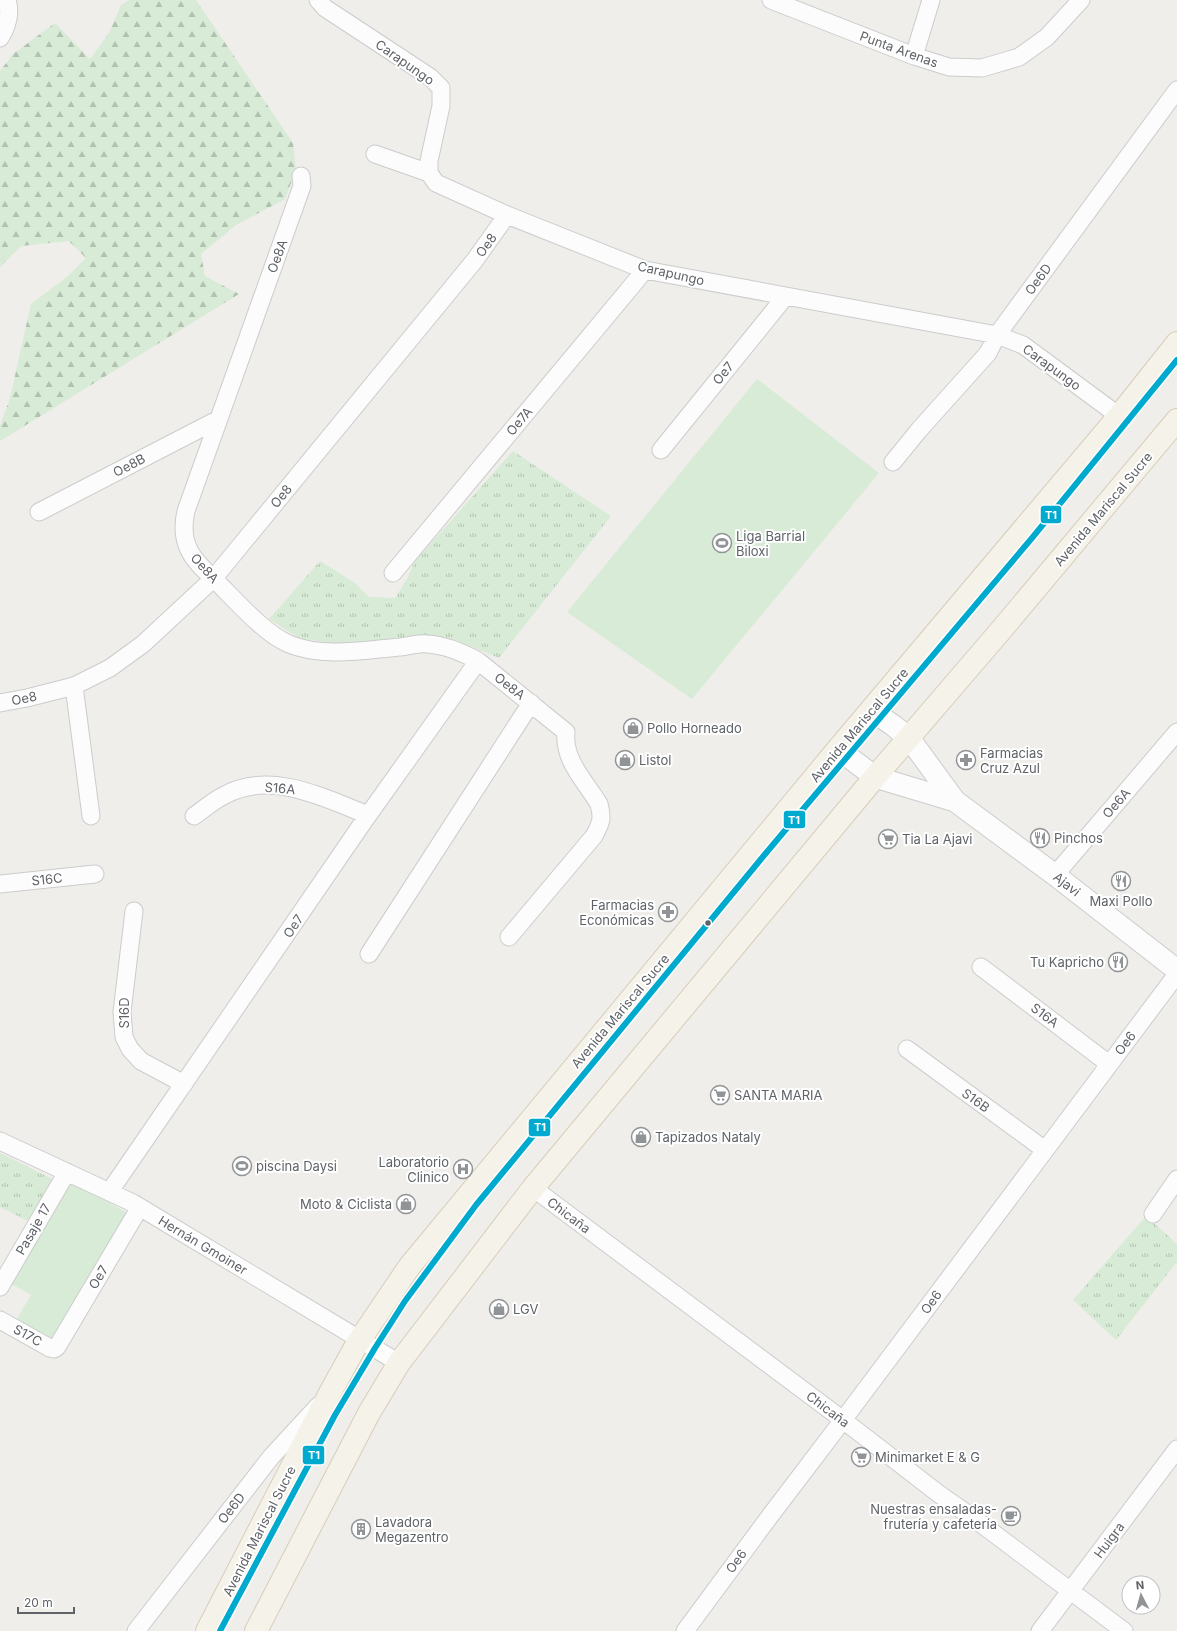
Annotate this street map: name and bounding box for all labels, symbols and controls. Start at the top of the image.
street label: Punta Arenas [858,27,940,71]
street label: Carapungo [373,36,438,88]
street label: Oe8 [472,230,500,260]
street label: Oe8A [264,237,290,275]
street label: Carapungo [636,258,706,288]
street label: Oe6D [1021,260,1055,298]
street label: Carapungo [1020,341,1084,394]
street label: Oe7 [709,358,737,388]
street label: Oe7A [502,403,536,439]
street label: Avenida Mariscal Sucre [1051,449,1155,569]
street label: Oe8B [110,450,148,480]
street label: Oe8 [267,481,295,511]
line badge: T1 [1040,505,1062,524]
text: T1 [1045,508,1057,522]
place label: Liga Barrial Biloxi [736,528,805,559]
sports icon: Liga Barrial Biloxi [711,532,733,554]
street label: Oe8A [188,550,223,586]
street label: Avenida Mariscal Sucre [807,665,911,785]
street label: Oe8A [491,669,529,703]
street label: Oe8 [10,688,38,708]
shop icon: Pollo Horneado [622,717,644,739]
place label: Pollo Horneado [647,720,742,736]
place label: Farmacias Cruz Azul [980,745,1043,776]
shop icon: Listol [614,749,636,771]
pharmacy icon: Farmacias Cruz Azul [955,749,977,771]
place label: Listol [639,752,671,768]
street label: S16A [264,779,296,797]
street label: Oe6A [1099,785,1133,821]
line badge: T1 [783,810,806,829]
text: T1 [788,813,800,827]
restaurant icon: Pinchos [1029,827,1051,849]
supermarket icon: Tia La Ajavi [877,828,899,850]
place label: Pinchos [1054,830,1103,846]
place label: Tia La Ajavi [902,831,972,847]
street label: S16C [31,869,63,889]
street label: Ajavi [1050,869,1084,899]
restaurant icon: Maxi Pollo [1110,870,1132,892]
place label: Maxi Pollo [1089,893,1153,909]
place label: Farmacias Económicas [579,897,654,928]
pharmacy icon: Farmacias Económicas [657,901,679,923]
street label: Oe7 [279,911,307,941]
unlabelled marker [703,918,713,928]
street label: Avenida Mariscal Sucre [568,951,672,1071]
restaurant icon: Tu Kapricho [1107,951,1129,973]
place label: Tu Kapricho [1030,954,1104,970]
street label: S16D [116,997,132,1029]
street label: S16A [1028,999,1062,1031]
street label: Oe6 [1111,1028,1139,1058]
supermarket icon: SANTA MARIA [709,1084,731,1106]
street label: S16B [959,1085,993,1115]
place label: SANTA MARIA [734,1087,823,1103]
line badge: T1 [528,1118,551,1137]
text: T1 [534,1120,546,1134]
shop icon: Tapizados Nataly [630,1126,652,1148]
place label: Tapizados Nataly [655,1129,761,1145]
place label: Laboratorio Clinico [378,1154,449,1185]
sports icon: piscina Daysi [231,1155,253,1177]
place label: piscina Daysi [256,1158,337,1174]
hospital icon: Laboratorio Clinico [452,1158,474,1180]
shop icon: Moto & Ciclista [395,1193,417,1215]
street label: Chicaña [544,1194,594,1236]
place label: Moto & Ciclista [300,1196,392,1212]
street label: Pasaje 17 [12,1200,54,1258]
street label: Hernán Gmoiner [156,1212,250,1278]
street label: Oe7 [85,1262,111,1292]
street label: Oe6 [917,1287,945,1317]
shop icon: LGV [488,1298,510,1320]
place label: LGV [513,1301,538,1317]
street label: S17C [11,1321,45,1349]
street label: Chicaña [803,1388,853,1430]
line badge: T1 [302,1445,325,1465]
supermarket icon: Minimarket E & G [850,1446,872,1468]
text: T1 [308,1448,320,1462]
place label: Minimarket E & G [875,1449,980,1465]
street label: Avenida Mariscal Sucre [219,1463,299,1599]
street label: Oe6D [214,1489,248,1527]
place label: Nuestras ensaladas- frutería y cafetería [870,1501,997,1532]
cafe icon: Nuestras ensaladas- frutería y cafetería [1000,1505,1022,1527]
place label: Lavadora Megazentro [375,1514,449,1545]
building icon: Lavadora Megazentro [350,1518,372,1540]
street label: Huigra [1090,1519,1128,1561]
street label: Oe6 [722,1546,750,1576]
north arrow [1121,1575,1161,1615]
text: N [1135,1578,1145,1592]
scale bar [18,1589,74,1615]
text: 20 m [24,1595,53,1610]

